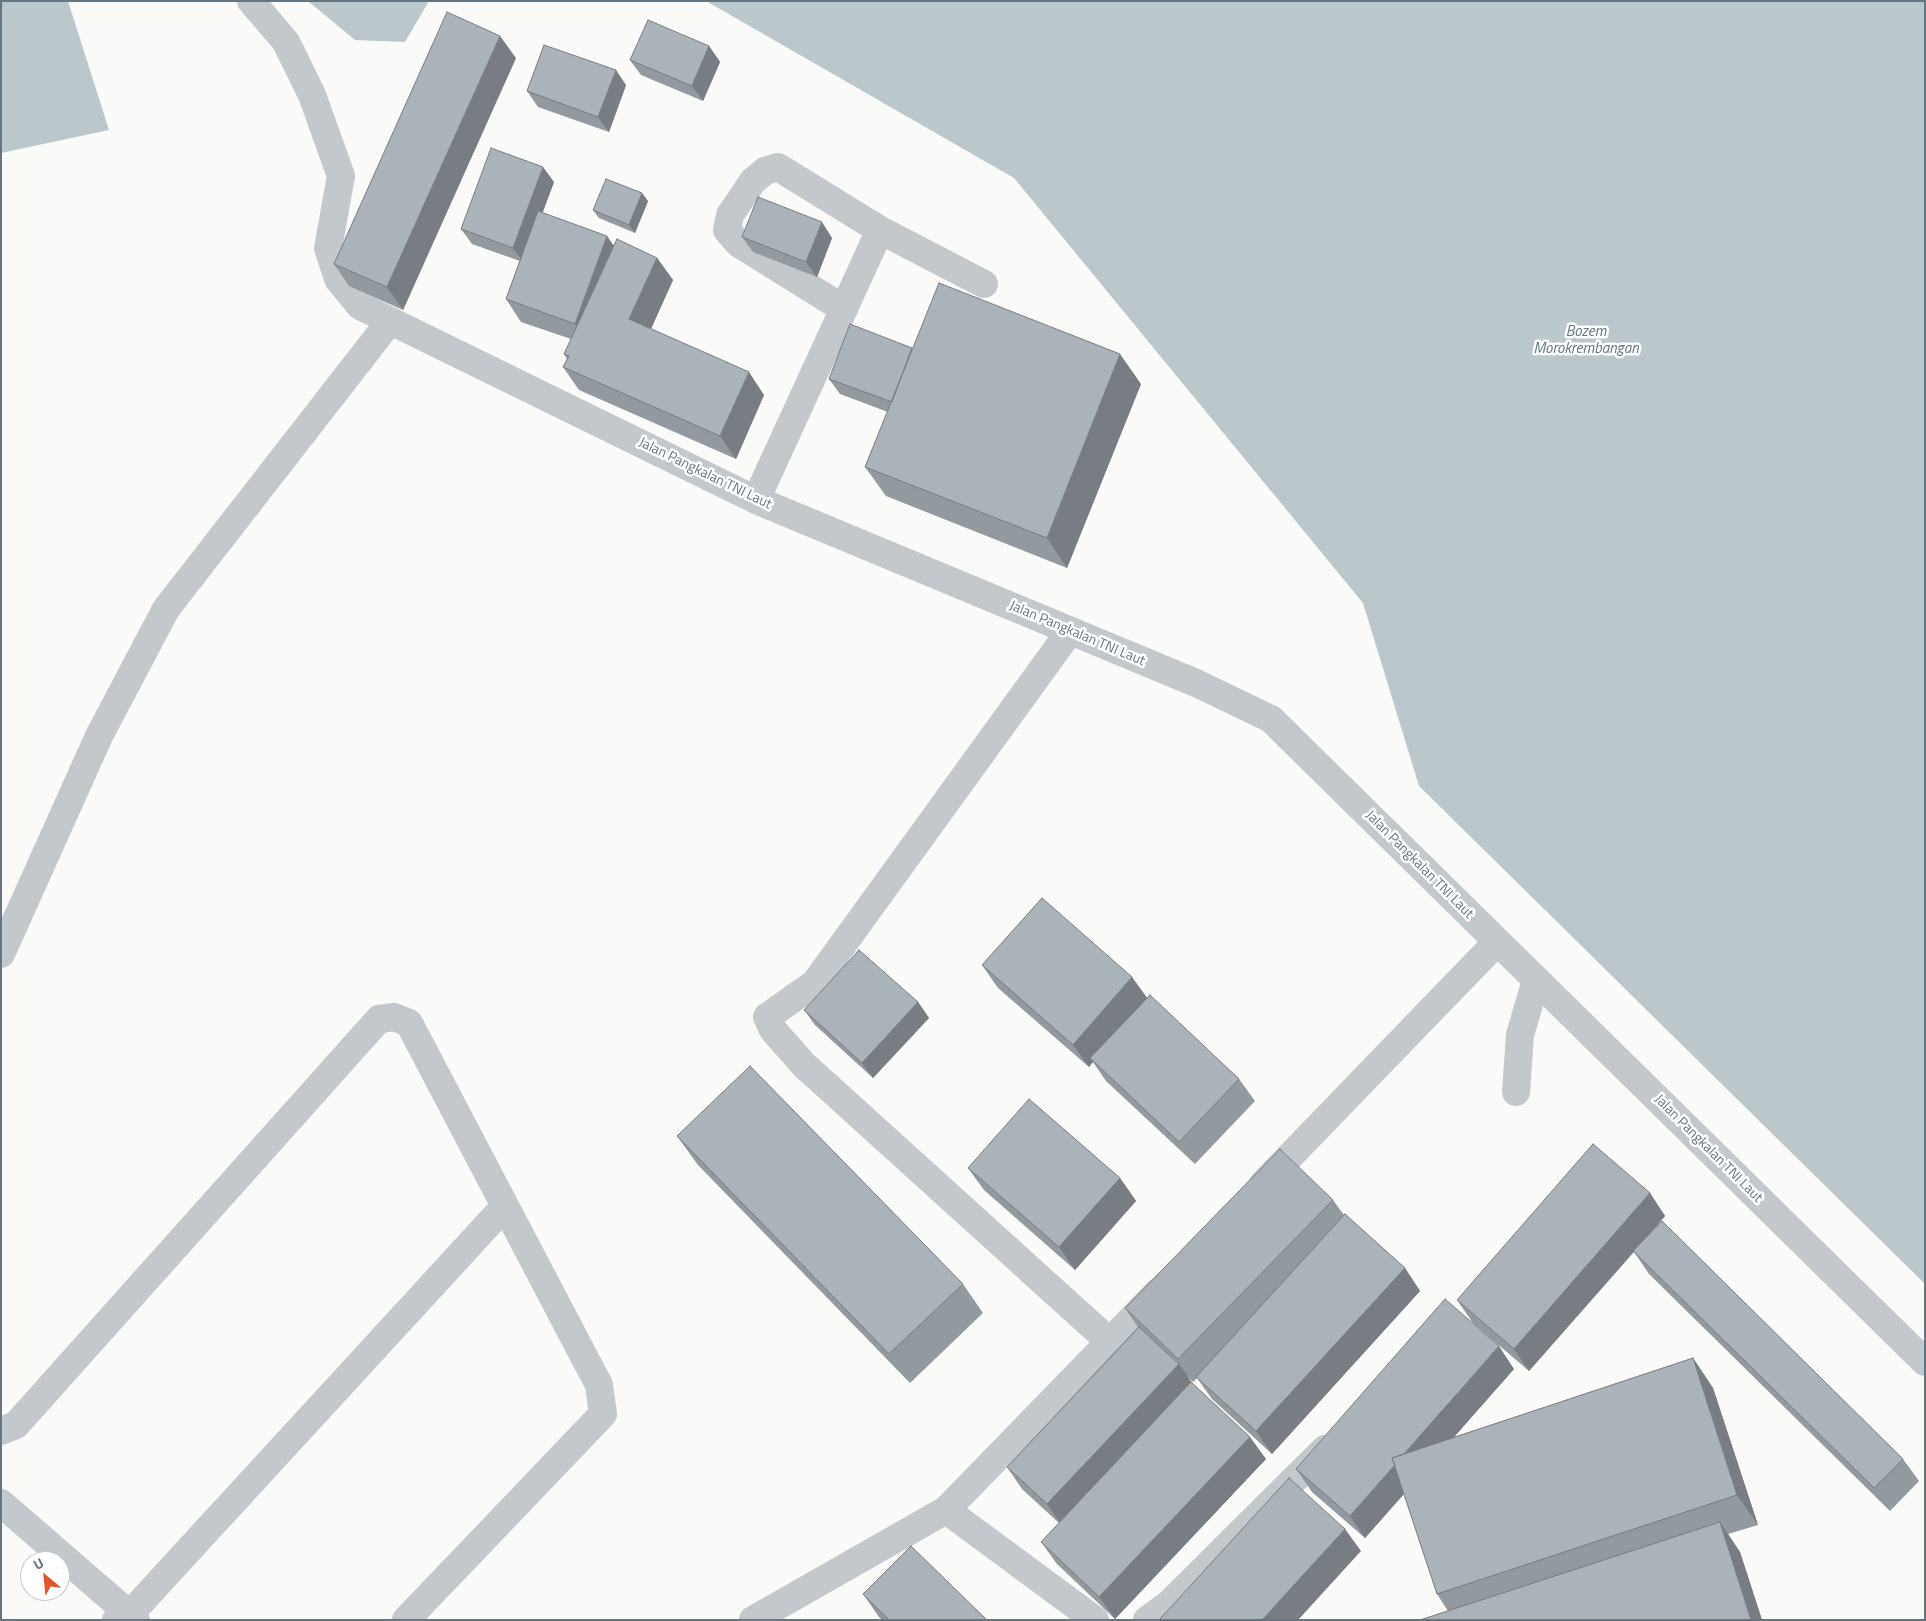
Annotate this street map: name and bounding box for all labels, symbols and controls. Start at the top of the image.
water label: Bozem Morokrembangan [1533,323,1639,358]
street label: Jalan Pangkalan TNI Laut [636,434,774,514]
street label: Jalan Pangkalan TNI Laut [1007,598,1147,670]
street label: Jalan Pangkalan TNI Laut [1362,808,1476,922]
street label: Jalan Pangkalan TNI Laut [1651,1092,1765,1206]
north arrow [20,1551,70,1601]
text: U [29,1552,47,1575]

